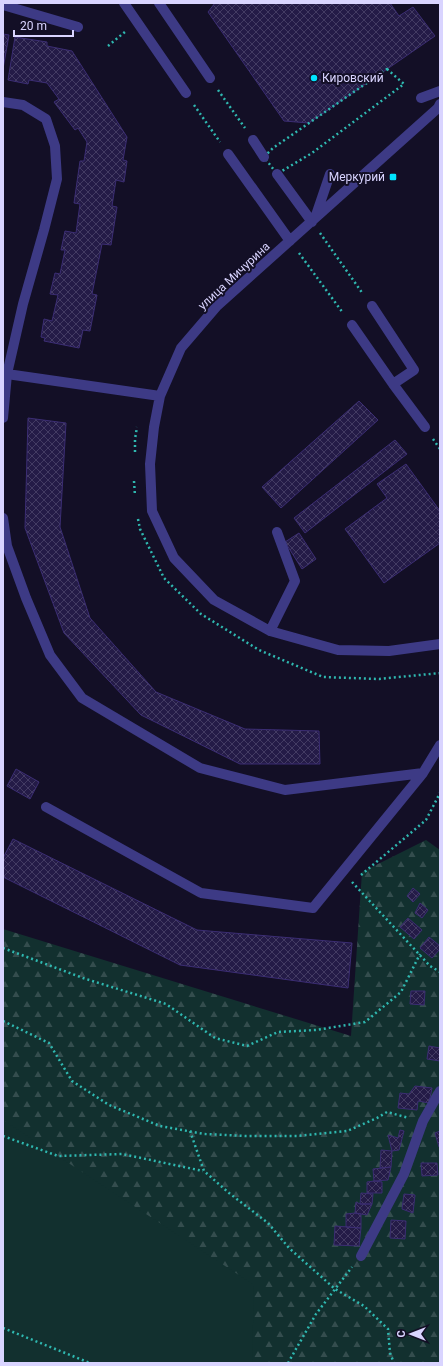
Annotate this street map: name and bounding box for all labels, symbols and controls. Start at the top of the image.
scale bar [14,12,73,38]
text: 20 m [20,19,47,33]
place label: Кировский [322,71,384,85]
marker: Кировский [309,73,319,83]
place label: Меркурий [329,170,385,184]
marker: Меркурий [388,172,398,182]
street label: улица Мичурина [195,239,273,313]
north arrow [391,1314,431,1354]
text: С [395,1330,408,1338]

